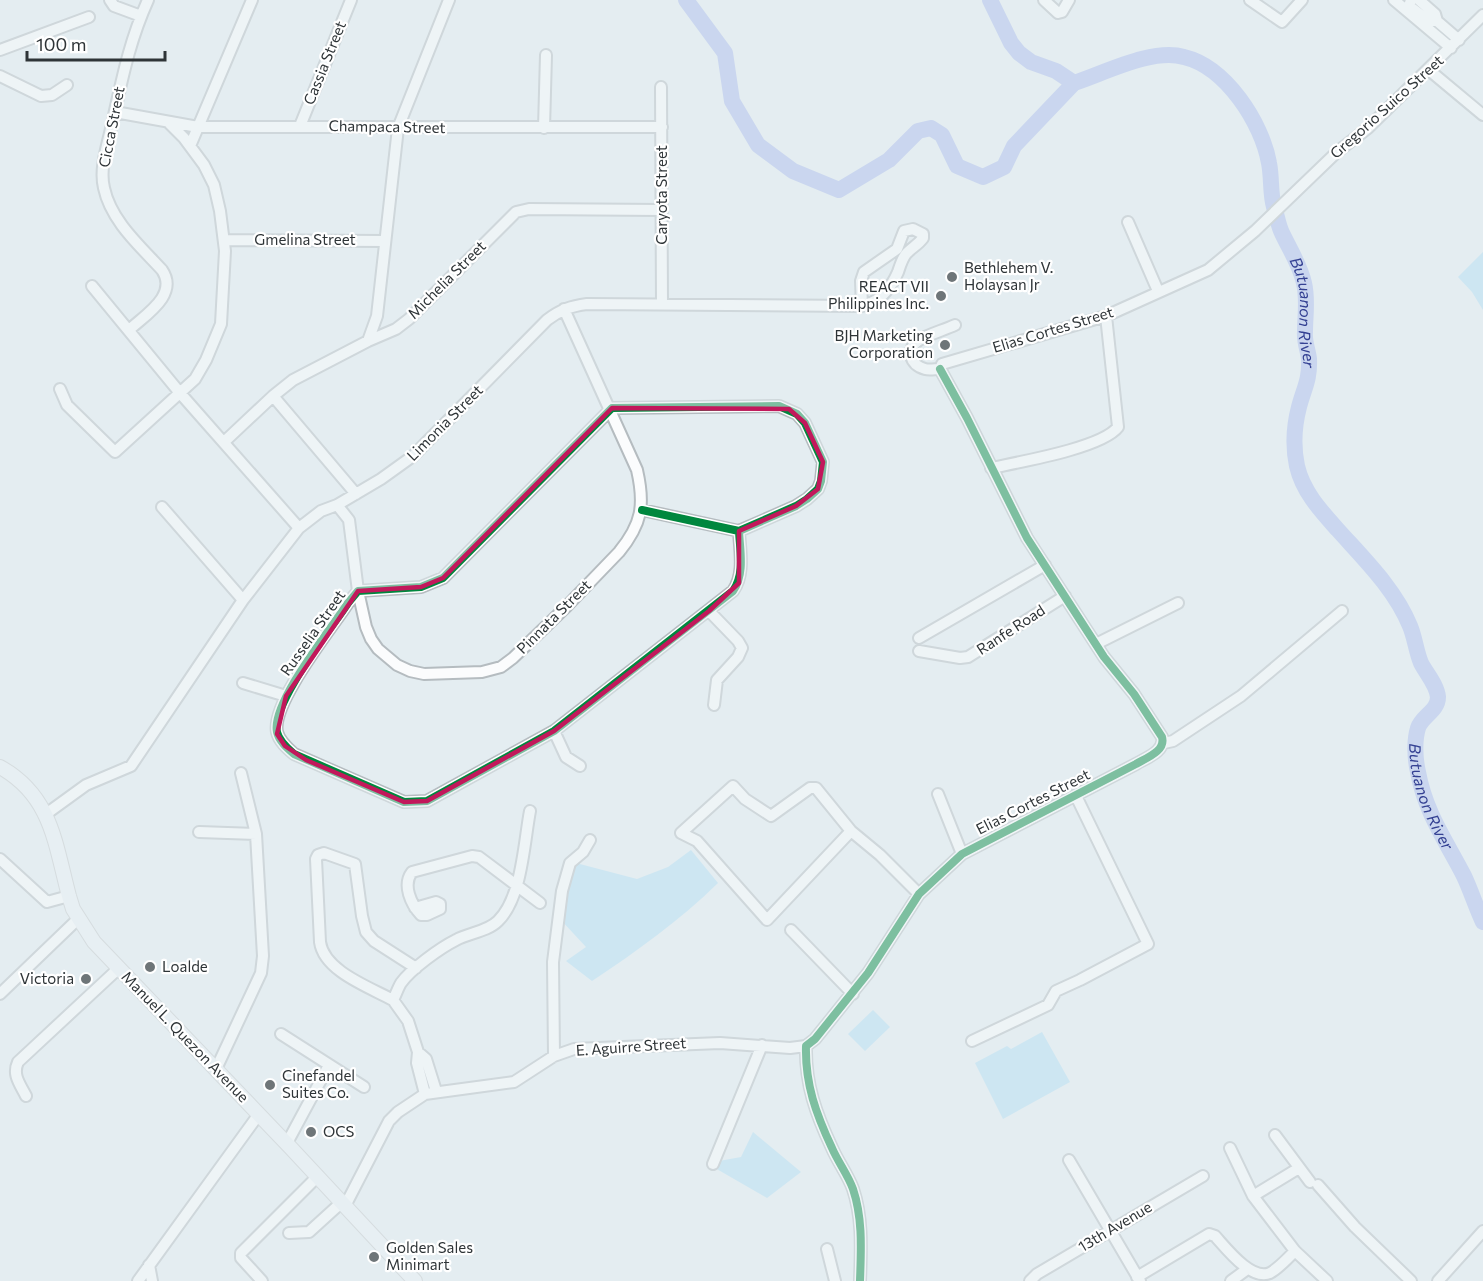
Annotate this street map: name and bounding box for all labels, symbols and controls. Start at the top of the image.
street label: Cassia Street [299,18,349,107]
scale bar [27,24,165,62]
text: 100 m [36,33,86,55]
street label: Gregorio Suico Street [1326,51,1447,162]
street label: Cicca Street [94,85,128,169]
street label: Champaca Street [328,116,446,136]
street label: Caryota Street [652,145,670,245]
street label: Gmelina Street [254,230,356,248]
street label: Michelia Street [404,237,489,322]
water label: Butuanon River [1287,254,1319,368]
place label: Bethlehem V. Holaysan Jr [964,258,1053,293]
marker: Bethlehem V. Holaysan Jr [945,270,959,284]
place label: REACT VII Philippines Inc. [828,277,929,312]
marker: REACT VII Philippines Inc. [934,289,948,303]
street label: Elias Cortes Street [990,302,1115,356]
place label: BJH Marketing Corporation [834,326,933,361]
marker: BJH Marketing Corporation [938,338,952,352]
street label: Limonia Street [403,381,486,464]
street label: Pinnata Street [512,575,594,657]
street label: Russelia Street [276,586,348,679]
street label: Ranfe Road [973,600,1048,658]
water label: Butuanon River [1406,743,1458,853]
street label: Elias Cortes Street [973,765,1092,838]
place label: Loalde [162,957,208,975]
marker: Loalde [143,960,157,974]
street label: Manuel L. Quezon Avenue [118,967,253,1106]
place label: Victoria [20,969,74,987]
marker: Victoria [79,972,93,986]
street label: E. Aguirre Street [575,1033,687,1059]
place label: Cinefandel Suites Co. [282,1066,355,1101]
marker: Cinefandel Suites Co. [263,1078,277,1092]
place label: OCS [323,1122,355,1140]
marker: OCS [304,1125,318,1139]
street label: 13th Avenue [1074,1197,1155,1255]
place label: Golden Sales Minimart [386,1238,473,1273]
marker: Golden Sales Minimart [367,1250,381,1264]

